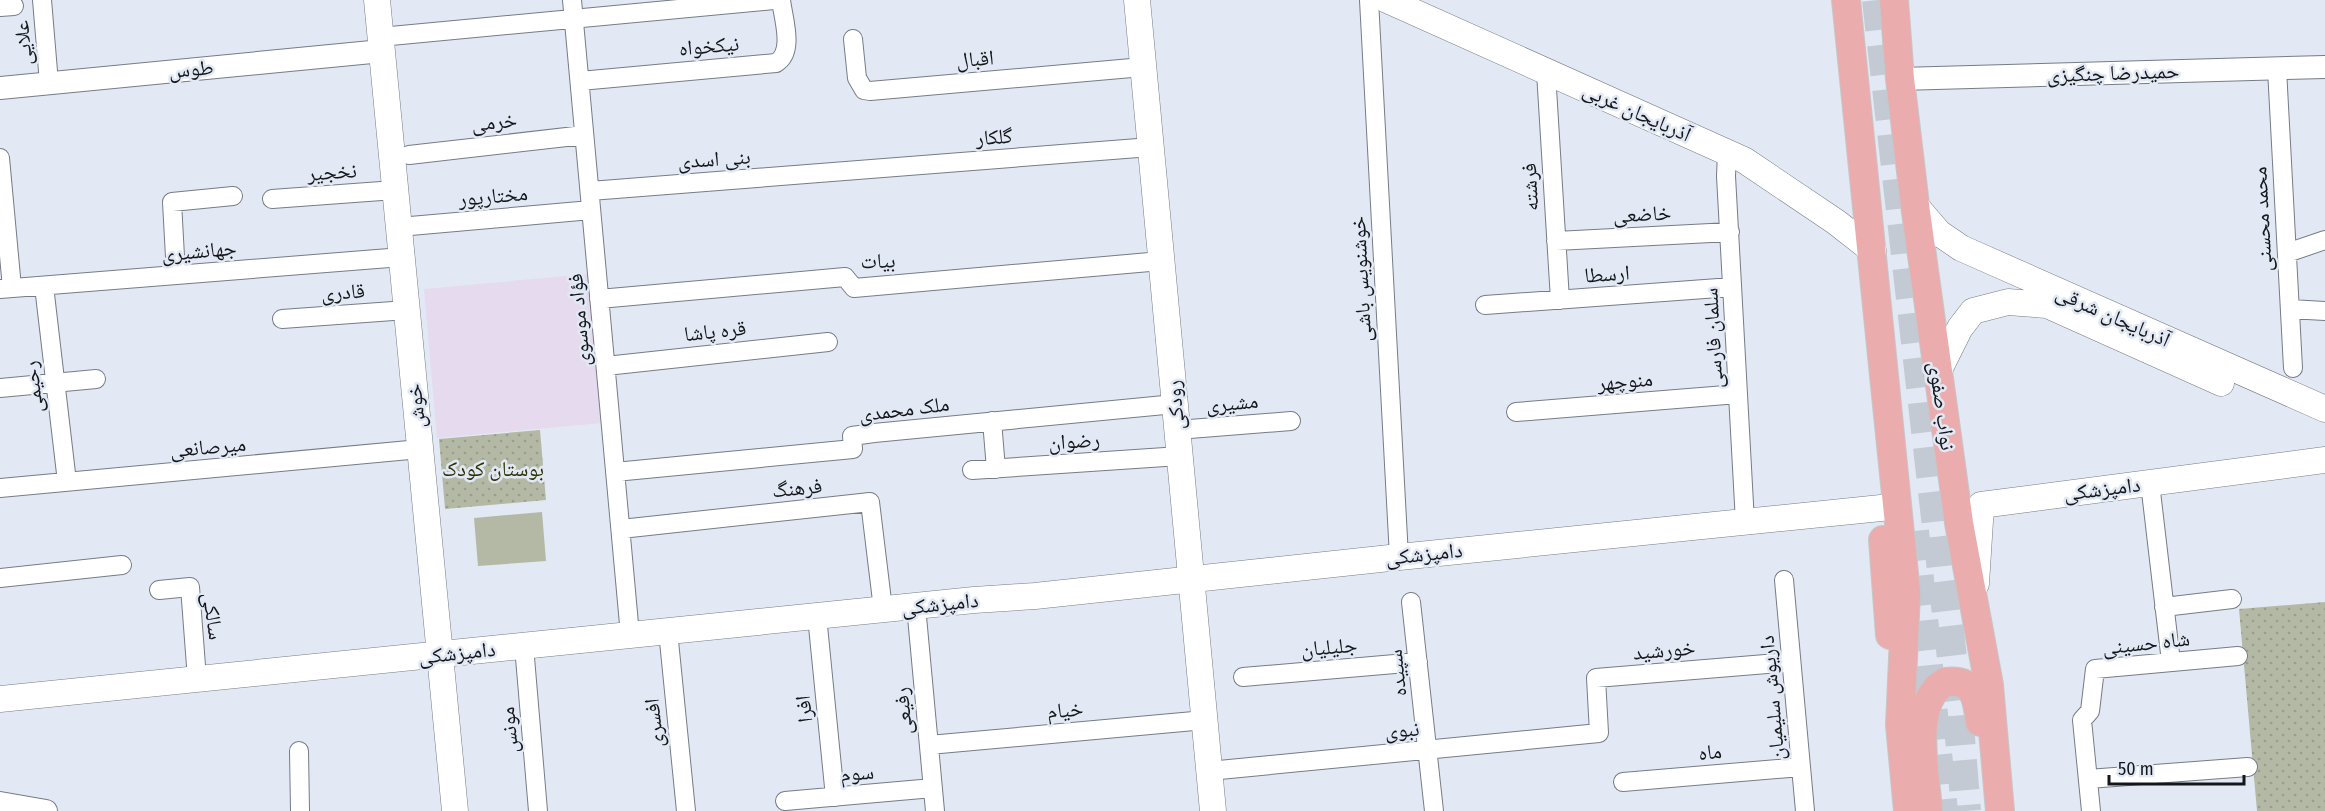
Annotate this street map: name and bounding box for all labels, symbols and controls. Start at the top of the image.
street label: علایی [8,19,38,67]
street label: نیکخواه [678,30,740,62]
street label: اقبال [955,44,995,74]
street label: طوس [167,54,215,84]
street label: حمیدرضا چنگیزی [2046,58,2180,88]
street label: آذربایجان غربی [1579,77,1696,148]
street label: خرمی [470,107,518,137]
street label: گلکار [974,123,1014,151]
street label: بنی اسدی [677,143,751,175]
street label: نخجیر [305,157,358,187]
street label: فرشته [1516,162,1544,212]
street label: محمد محسنی [2246,166,2278,272]
street label: مختارپور [456,180,529,212]
street label: خاضعی [1612,199,1672,229]
street label: خوشنویس باشی [1345,216,1377,342]
street label: جهانشیری [160,235,238,267]
street label: بیات [860,247,896,275]
street label: ارسطا [1583,259,1631,289]
street label: فؤاد موسوی [562,272,596,368]
street label: قادری [320,277,366,307]
street label: آذربایجان شرقی [2052,279,2175,353]
street label: سلمان فارسی [1697,287,1729,389]
street label: قره پاشا [683,315,747,347]
street label: رحیمی [17,360,49,414]
street label: نواب صفوی [1923,360,1961,452]
street label: منوچهر [1595,366,1654,396]
street label: رودکی [1160,379,1190,431]
street label: خوش [401,383,431,429]
street label: مشیری [1205,388,1259,418]
street label: ملک محمدی [857,391,951,427]
street label: رضوان [1047,426,1101,456]
street label: میرصانعی [169,431,247,463]
park label: بوستان کودک [442,456,544,482]
street label: دامپزشکی [2062,471,2142,507]
street label: فرهنگ [771,472,823,504]
street label: دامپزشکی [1384,537,1464,571]
street label: دامپزشکی [900,587,980,621]
street label: سالکی [197,591,229,641]
street label: شاه حسینی [2101,625,2191,661]
street label: جلیلیان [1300,632,1358,662]
street label: خورشید [1632,634,1696,666]
street label: داریوش سلیمیان [1754,634,1790,762]
street label: دامپزشکی [417,636,497,670]
street label: سپیده [1382,648,1412,698]
street label: رفیعی [888,686,918,736]
street label: افرا [790,694,818,724]
street label: خیام [1046,695,1084,726]
street label: افسری [638,697,670,749]
street label: مونس [494,706,524,754]
street label: نبوی [1384,716,1420,744]
street label: ماه [1697,738,1723,766]
scale bar [2109,748,2244,786]
text: 50 m [2118,758,2154,780]
street label: سوم [839,759,875,788]

